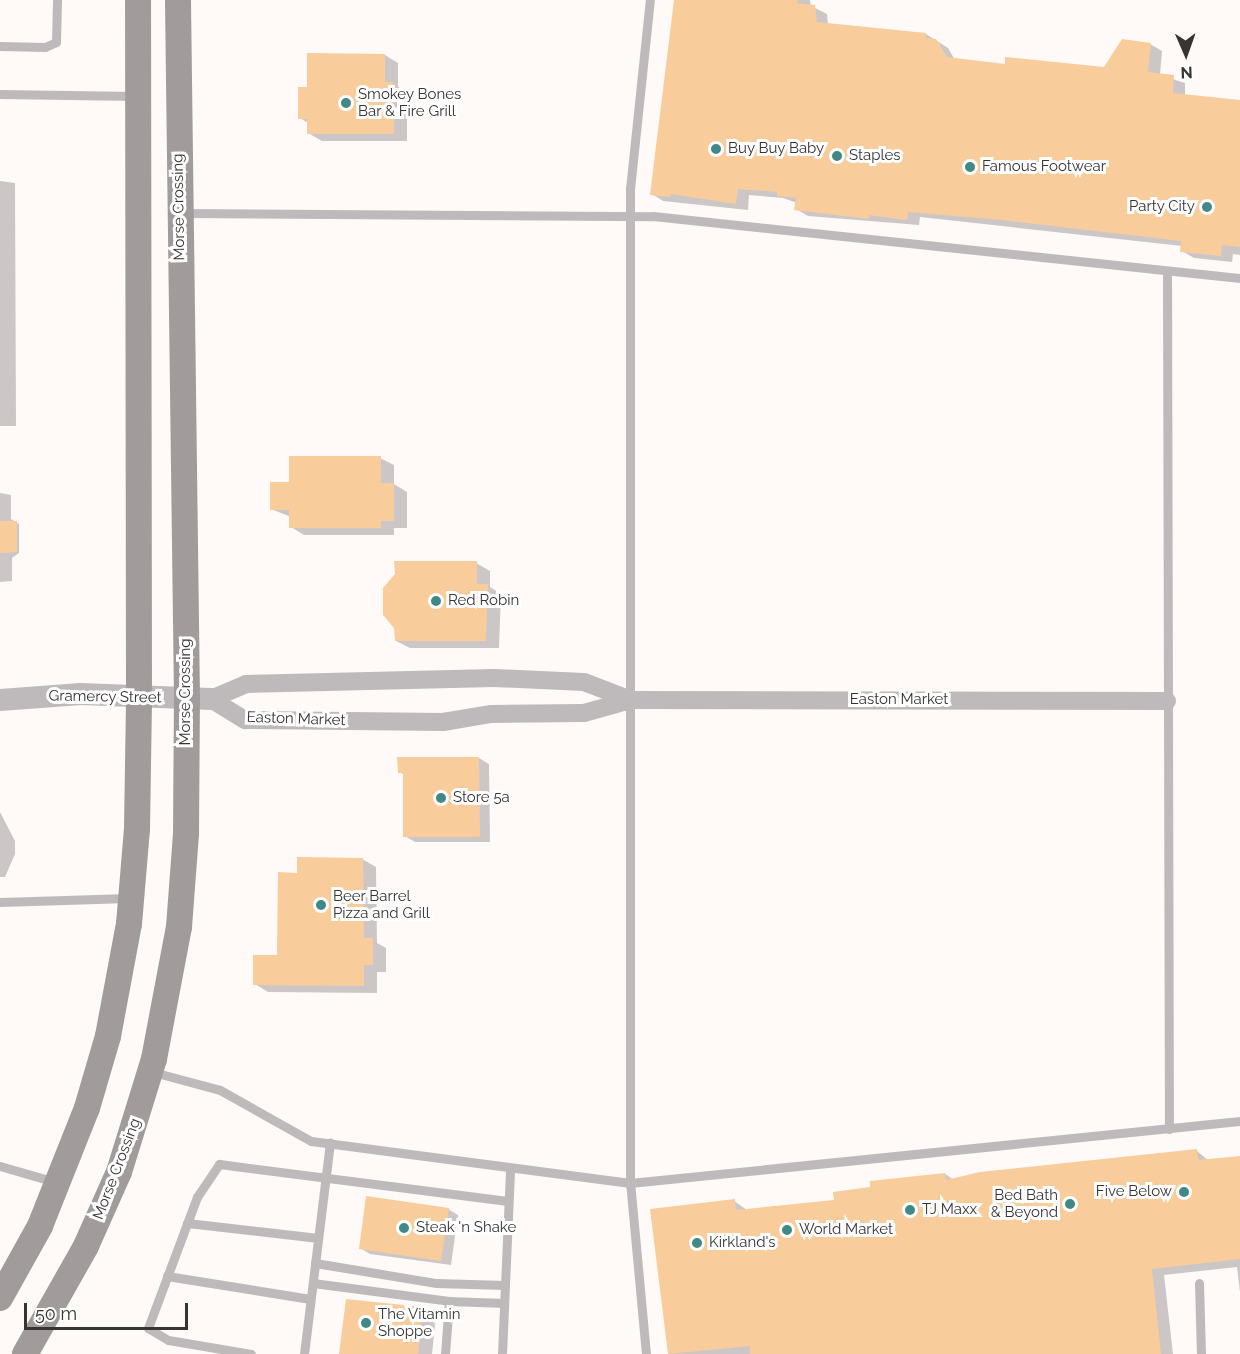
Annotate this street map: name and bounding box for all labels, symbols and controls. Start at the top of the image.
north arrow [1156,24,1216,84]
text: N [1180,63,1193,82]
place label: Smokey Bones Bar & Fire Grill [358,85,462,120]
marker: Smokey Bones Bar & Fire Grill [339,96,353,110]
place label: Buy Buy Baby [728,140,825,158]
marker: Buy Buy Baby [709,142,723,156]
place label: Staples [849,147,901,165]
marker: Staples [830,149,844,163]
street label: Morse Crossing [169,153,189,261]
place label: Famous Footwear [982,158,1106,176]
marker: Famous Footwear [963,160,977,174]
place label: Party City [1129,198,1195,216]
marker: Party City [1200,200,1214,214]
place label: Red Robin [448,592,519,610]
marker: Red Robin [429,594,443,608]
street label: Morse Crossing [177,638,195,746]
street label: Gramercy Street [48,687,162,707]
street label: Easton Market [850,691,948,709]
street label: Easton Market [246,708,346,730]
place label: Store 5a [453,789,510,807]
marker: Store 5a [434,791,448,805]
place label: Beer Barrel Pizza and Grill [333,887,430,922]
marker: Beer Barrel Pizza and Grill [314,898,328,912]
street label: Morse Crossing [89,1116,145,1222]
place label: Five Below [1096,1183,1172,1201]
marker: Five Below [1177,1185,1191,1199]
place label: Bed Bath & Beyond [991,1186,1058,1221]
marker: Bed Bath & Beyond [1063,1197,1077,1211]
place label: TJ Maxx [922,1201,977,1219]
marker: TJ Maxx [903,1203,917,1217]
place label: Steak 'n Shake [416,1219,517,1237]
marker: Steak 'n Shake [397,1221,411,1235]
place label: World Market [799,1221,893,1239]
marker: World Market [780,1223,794,1237]
place label: Kirkland's [709,1234,776,1252]
marker: Kirkland's [690,1236,704,1250]
scale bar [27,1291,190,1329]
text: 50 m [35,1303,77,1324]
place label: The Vitamin Shoppe [378,1305,461,1340]
marker: The Vitamin Shoppe [359,1316,373,1330]

